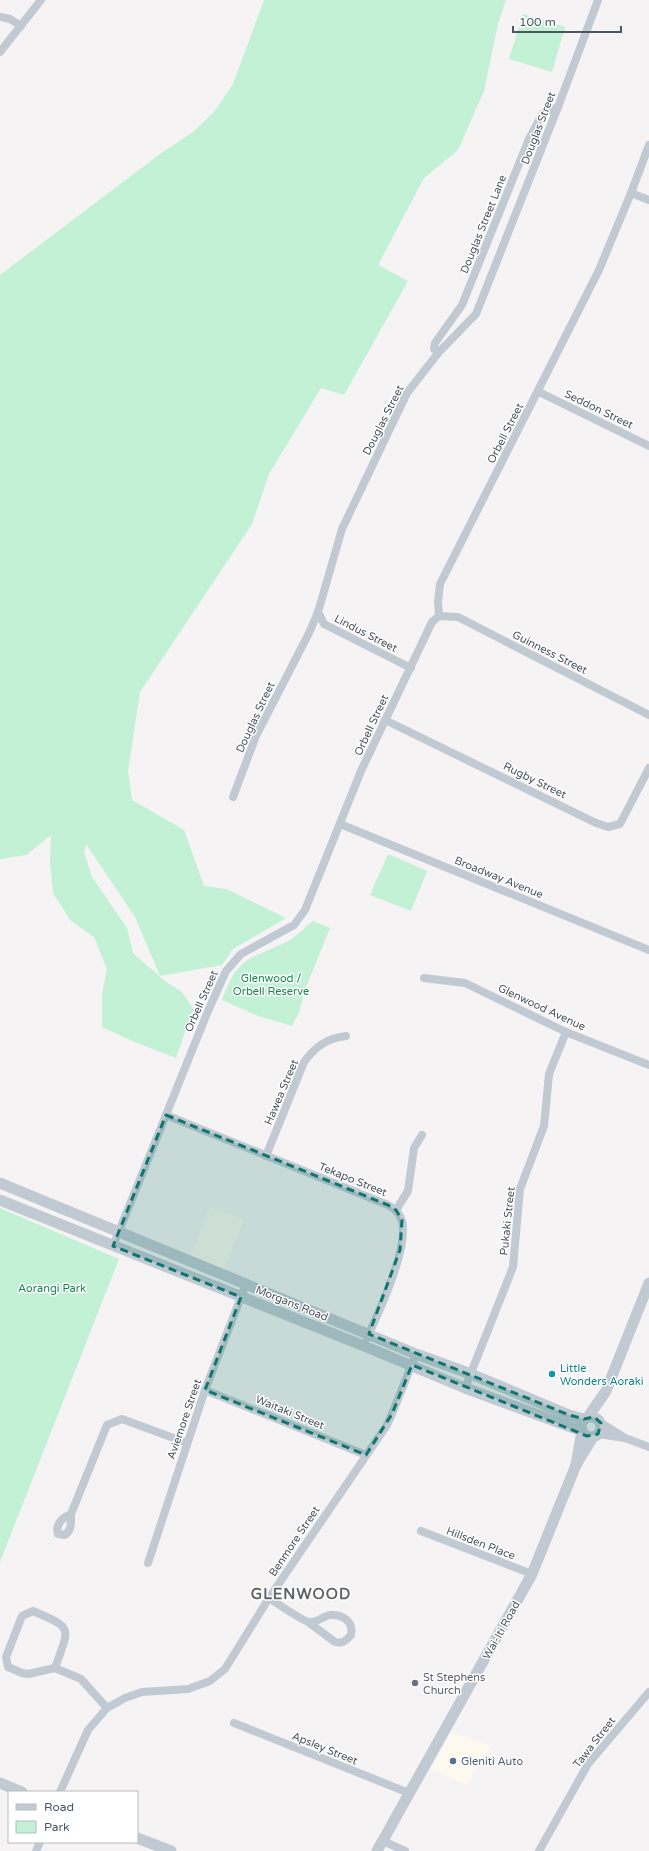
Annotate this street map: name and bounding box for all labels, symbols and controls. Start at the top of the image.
scale bar [513,8,621,34]
text: 100 m [519,15,556,29]
street label: Douglas Street [519,90,558,166]
street label: Douglas Street Lane [458,173,509,275]
street label: Douglas Street [360,383,407,457]
street label: Seddon Street [562,387,635,432]
street label: Orbell Street [485,401,526,466]
street label: Lindus Street [332,612,399,655]
street label: Guinness Street [510,628,589,677]
street label: Douglas Street [233,680,278,755]
street label: Orbell Street [352,693,391,758]
street label: Rugby Street [501,760,568,801]
street label: Broadway Avenue [453,854,545,901]
street label: Orbell Street [182,968,221,1034]
park label: Glenwood / Orbell Reserve [233,972,309,998]
street label: Glenwood Avenue [496,981,588,1033]
street label: Hawea Street [262,1058,301,1127]
street label: Tekapo Street [317,1160,389,1199]
street label: Pukaki Street [497,1186,518,1256]
park label: Aorangi Park [18,1282,86,1295]
street label: Morgans Road [254,1283,330,1324]
place label: Little Wonders Aoraki [560,1362,643,1388]
marker: Little Wonders Aoraki [547,1369,557,1379]
street label: Aviemore Street [165,1377,204,1461]
street label: Waitaki Street [254,1393,326,1432]
street label: Benmore Street [266,1504,323,1579]
street label: Hillsden Place [445,1524,517,1563]
district label: GLENWOOD [251,1585,351,1603]
street label: Wai-Iti Road [480,1599,523,1662]
place label: St Stephens Church [423,1671,485,1697]
marker: St Stephens Church [410,1678,420,1688]
street label: Tawa Street [570,1714,618,1770]
street label: Apsley Street [290,1729,359,1768]
place label: Gleniti Auto [461,1755,523,1768]
marker: Gleniti Auto [448,1756,458,1766]
legend [8,1791,138,1843]
text: Road [44,1800,74,1814]
text: Park [44,1820,70,1834]

